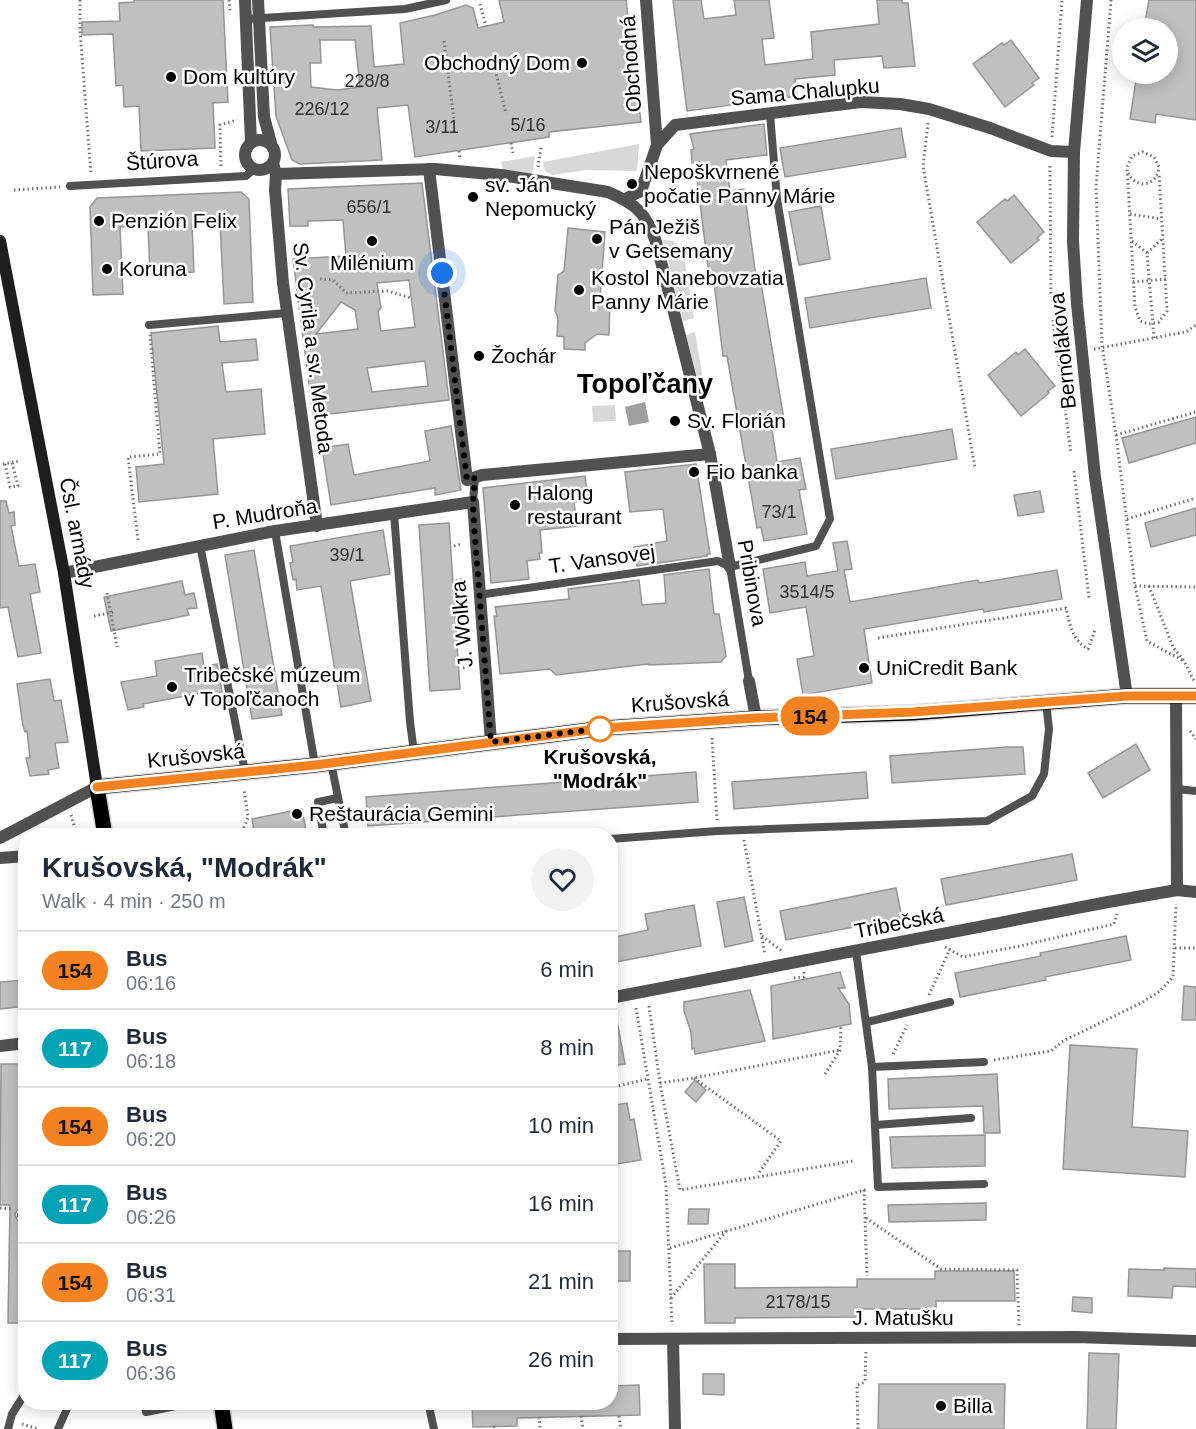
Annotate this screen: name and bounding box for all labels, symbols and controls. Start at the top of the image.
street label: Obchodná [616,15,645,113]
map controls [1112,18,1178,84]
button: layers [1112,18,1178,84]
place label: Obchodný Dom [424,51,570,74]
marker: Obchodný Dom [575,56,589,70]
place label: Dom kultúry [183,65,296,88]
marker: Dom kultúry [164,70,178,84]
house number: 228/8 [344,71,390,91]
street label: Sama Chalupku [730,74,880,109]
house number: 226/12 [294,99,350,119]
house number: 5/16 [510,115,546,135]
house number: 3/11 [425,117,459,137]
street label: Štúrova [125,146,199,174]
place label: Nepoškvrnené počatie Panny Márie [644,160,835,207]
place label: sv. Ján Nepomucký [485,173,596,220]
marker: Nepoškvrnené počatie Panny Márie [625,177,639,191]
marker: sv. Ján Nepomucký [466,190,480,204]
house number: 656/1 [346,197,392,217]
place label: Penzión Felix [111,209,238,232]
marker: Penzión Felix [92,214,106,228]
place label: Pán Ježiš v Getsemany [609,215,733,262]
marker: Pán Ježiš v Getsemany [590,232,604,246]
marker: Milénium [365,234,379,248]
street label: Sv. Cyrila a sv. Metoda [289,241,338,455]
place label: Milénium [330,251,414,274]
place label: Koruna [119,257,187,280]
your location [427,258,457,288]
marker: Koruna [100,262,114,276]
place label: Kostol Nanebovzatia Panny Márie [591,266,784,313]
marker: Kostol Nanebovzatia Panny Márie [572,283,586,297]
street label: Bernolákova [1045,291,1080,410]
place label: Žochár [491,344,556,367]
marker: Žochár [472,349,486,363]
district label: Topoľčany [577,369,713,399]
place label: Sv. Florián [687,409,786,432]
marker: Sv. Florián [668,414,682,428]
place label: Fio banka [706,460,799,483]
marker: Fio banka [687,465,701,479]
street label: Čsl. armády [56,476,100,591]
place label: Halong restaurant [527,481,622,528]
street label: P. Mudroňa [211,494,319,533]
marker: Halong restaurant [508,498,522,512]
house number: 73/1 [761,502,797,522]
street label: Pribinova [734,538,771,628]
street label: T. Vansovej [547,540,657,577]
house number: 39/1 [329,545,365,565]
street label: J. Wolkra [446,579,477,668]
house number: 3514/5 [779,582,835,602]
place label: UniCredit Bank [876,656,1018,679]
marker: UniCredit Bank [857,661,871,675]
place label: Tribečské múzeum v Topoľčanoch [184,663,361,710]
marker: Tribečské múzeum v Topoľčanoch [165,680,179,694]
street label: Krušovská [630,687,730,716]
line badge: 154 [776,696,844,736]
text: 154 [792,705,828,728]
marker: Krušovská, "Modrák" [587,716,613,742]
street label: Krušovská [146,739,246,772]
place label: Krušovská, "Modrák" [543,745,657,792]
place label: Reštaurácia Gemini [309,802,493,825]
marker: Reštaurácia Gemini [290,807,304,821]
button: heart [531,848,594,911]
text: Krušovská, "Modrák" [42,852,327,883]
text: Walk · 4 min · 250 m [42,890,226,912]
street label: Tribečská [852,903,946,942]
text: Bus [126,946,168,971]
text: 6 min [540,957,594,982]
text: 154 [57,959,93,982]
text: 06:16 [126,972,176,994]
text: Bus [126,1024,168,1049]
text: 8 min [540,1035,594,1060]
text: 117 [58,1037,92,1060]
text: 06:18 [126,1050,176,1072]
text: Bus [126,1102,168,1127]
text: 10 min [528,1113,594,1138]
text: 154 [57,1115,93,1138]
text: 06:20 [126,1128,176,1150]
text: Bus [126,1180,168,1205]
text: 16 min [528,1191,594,1216]
text: 117 [58,1193,92,1216]
text: 06:26 [126,1206,176,1228]
text: Bus [126,1258,168,1283]
text: 21 min [528,1269,594,1294]
text: 154 [57,1271,93,1294]
text: 06:31 [126,1284,176,1306]
house number: 2178/15 [765,1292,831,1312]
street label: J. Matušku [852,1306,954,1329]
text: Bus [126,1336,168,1361]
text: 26 min [528,1347,594,1372]
text: 117 [58,1349,92,1372]
text: 06:36 [126,1362,176,1384]
place label: Billa [953,1394,993,1417]
marker: Billa [934,1399,948,1413]

